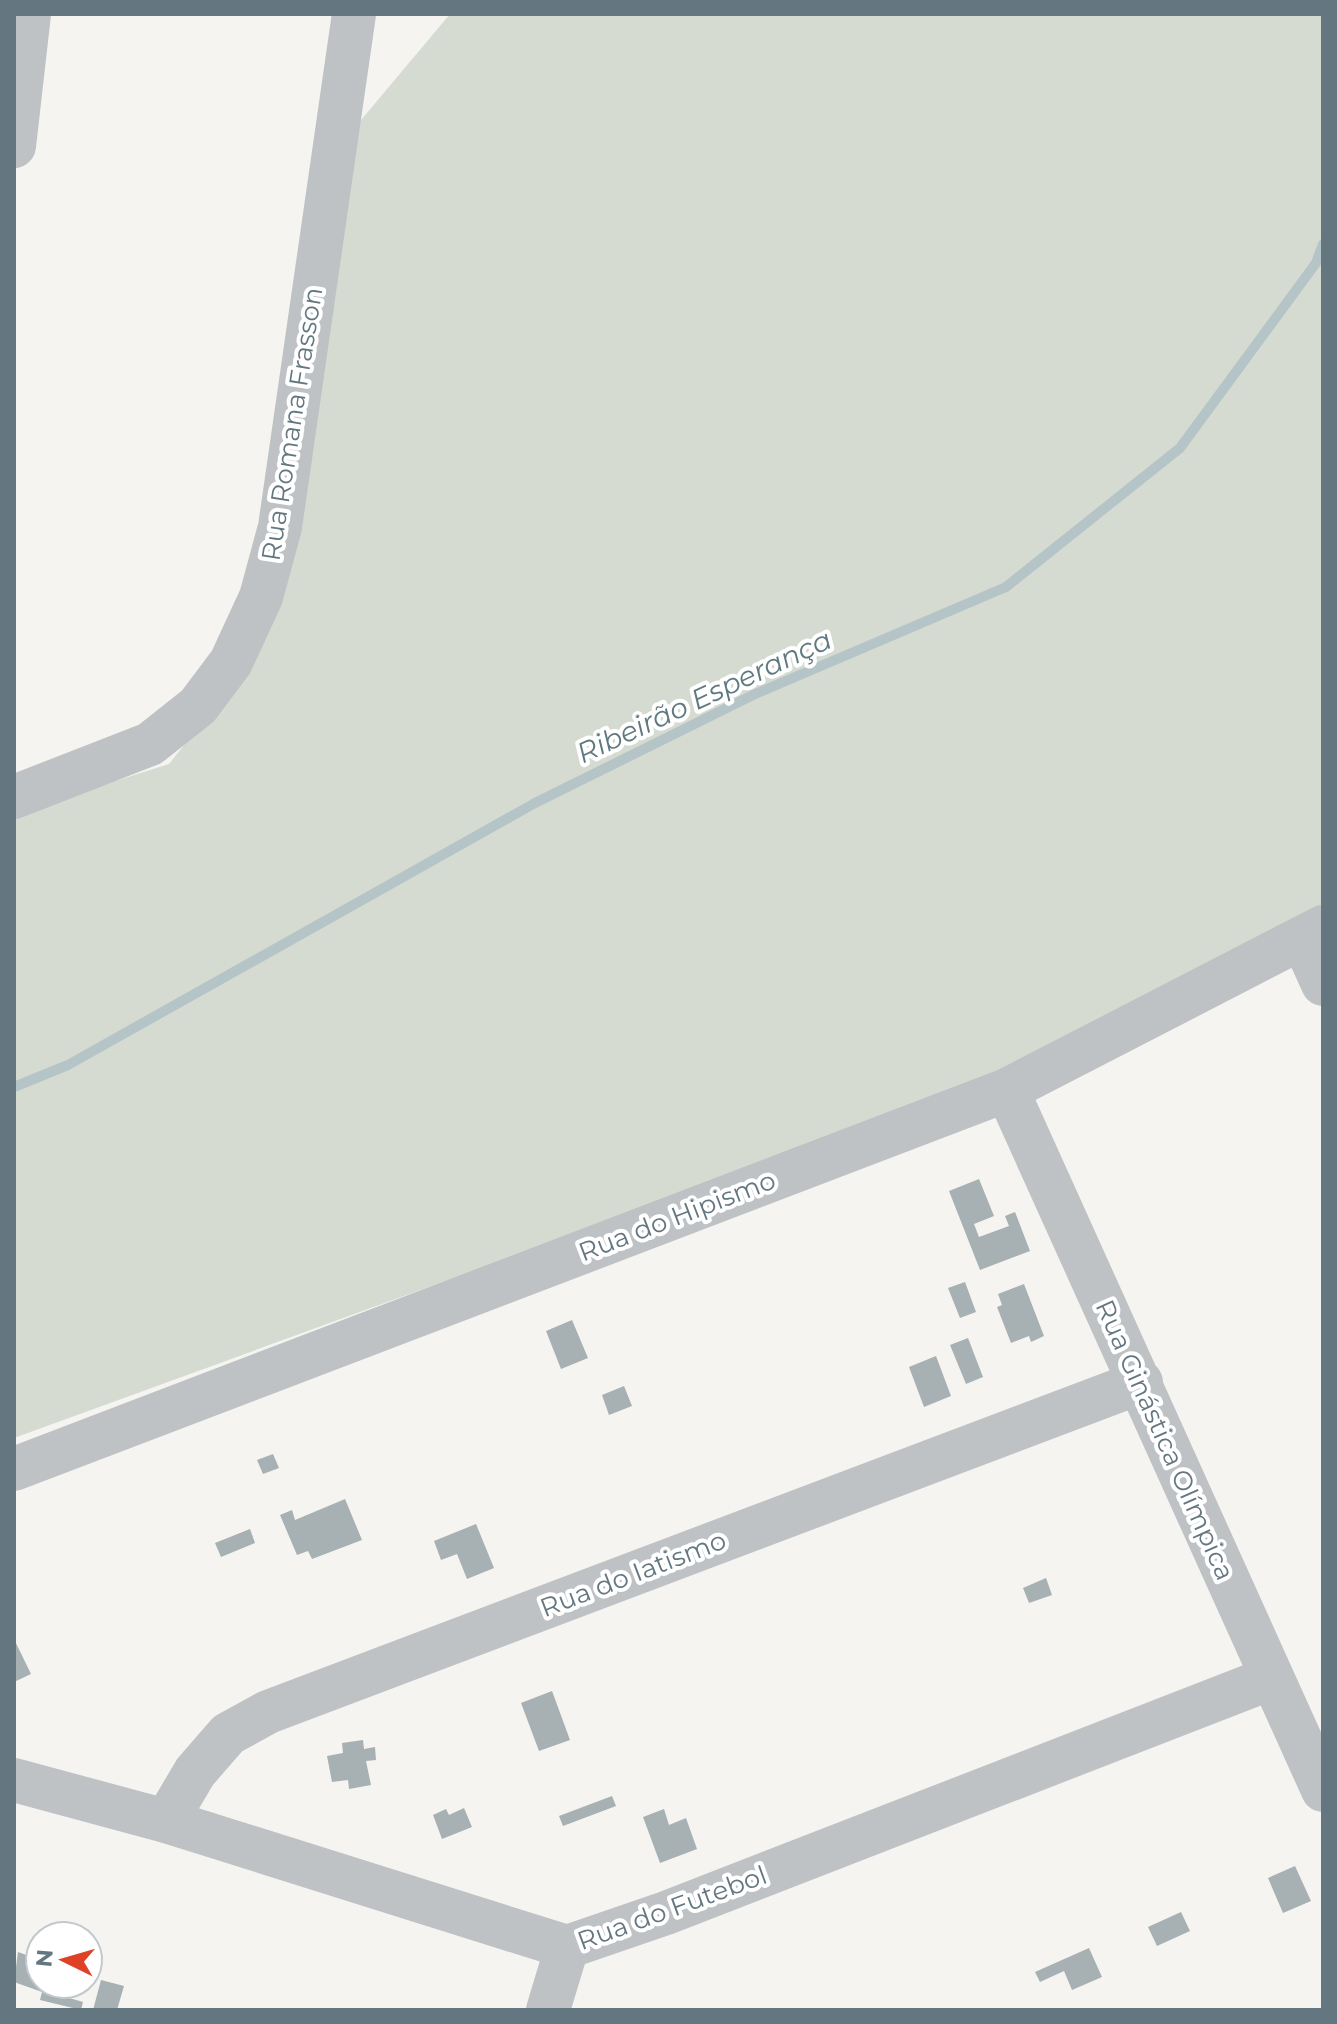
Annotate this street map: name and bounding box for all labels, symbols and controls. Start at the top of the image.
street label: Rua Romana Frasson [255,285,329,563]
water label: Ribeirão Esperança [571,622,837,770]
street label: Rua do Hipismo [574,1164,780,1268]
street label: Rua Ginástica Olímpica [1089,1295,1241,1585]
street label: Rua do Iatismo [536,1524,730,1624]
street label: Rua do Futebol [573,1859,771,1957]
north arrow [24,1920,104,2000]
text: N [30,1948,59,1968]

